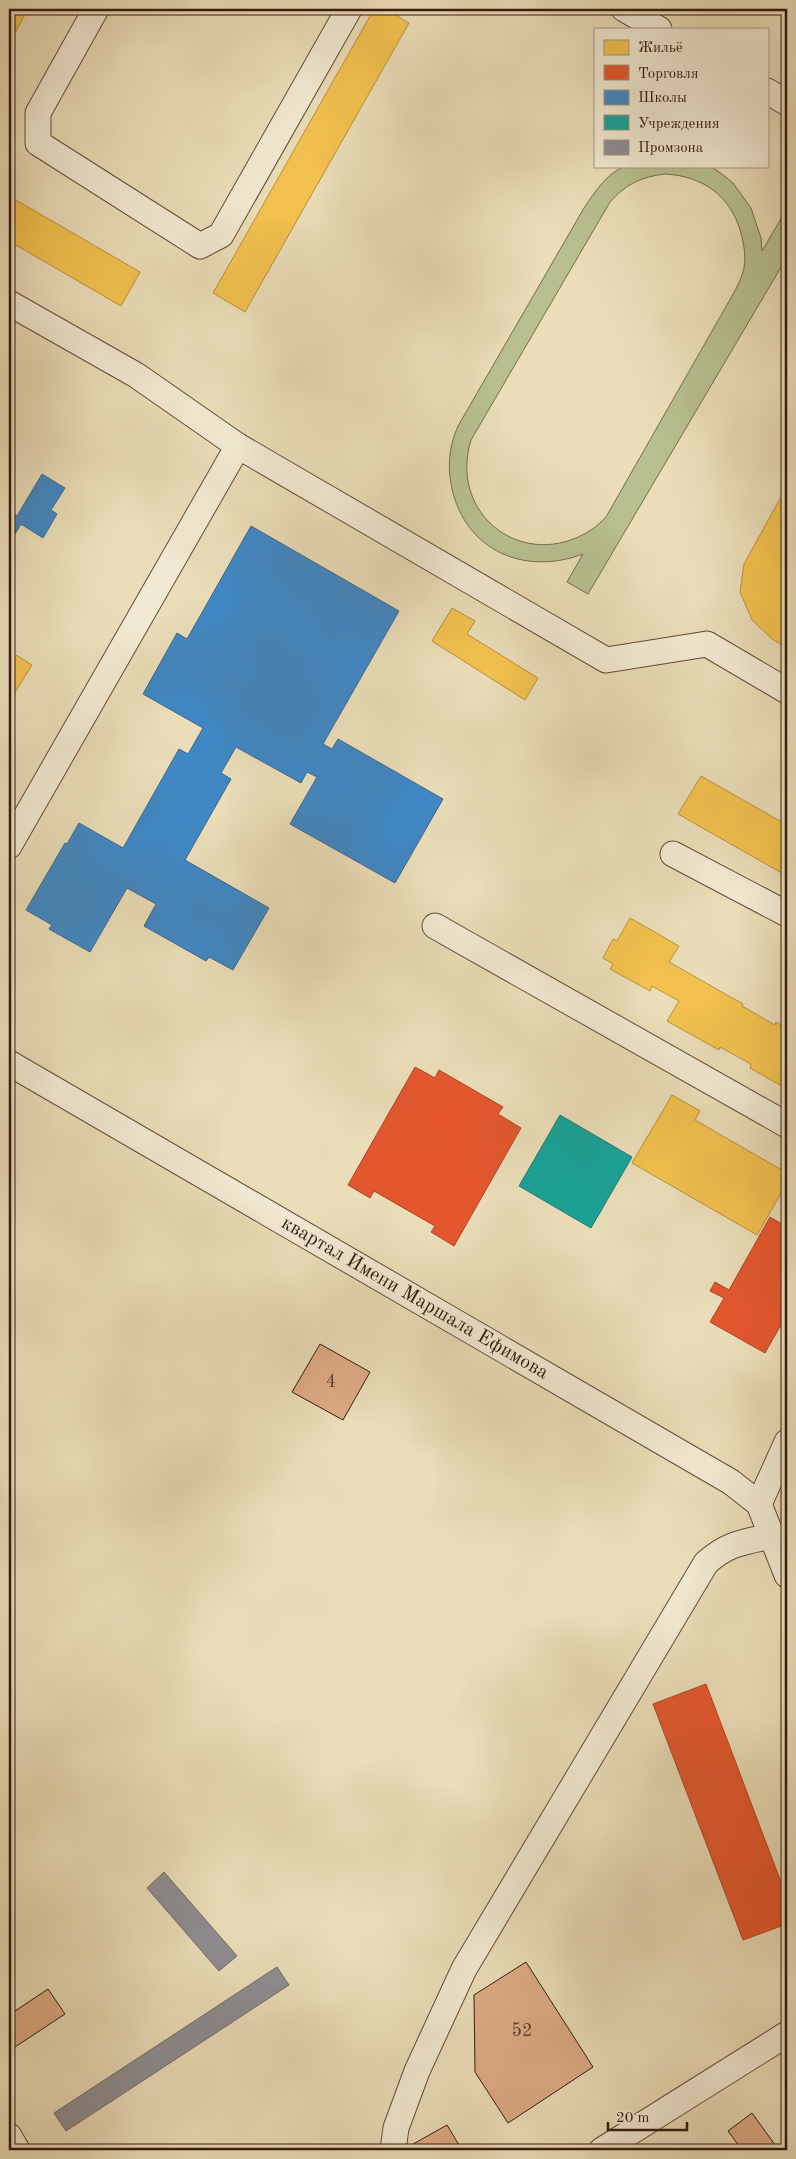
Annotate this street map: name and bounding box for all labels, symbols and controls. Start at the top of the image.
legend [594,28,768,168]
text: Жильё [638,41,683,56]
text: Торговля [638,67,699,82]
text: Школы [638,91,687,106]
text: Учреждения [638,117,720,132]
text: Промзона [638,141,704,156]
street label: квартал Имени Маршала Ефимова [278,1213,552,1384]
house number: 4 [326,1373,336,1391]
house number: 52 [512,2022,532,2040]
scale bar [608,2099,687,2131]
text: 20 m [616,2111,650,2126]

